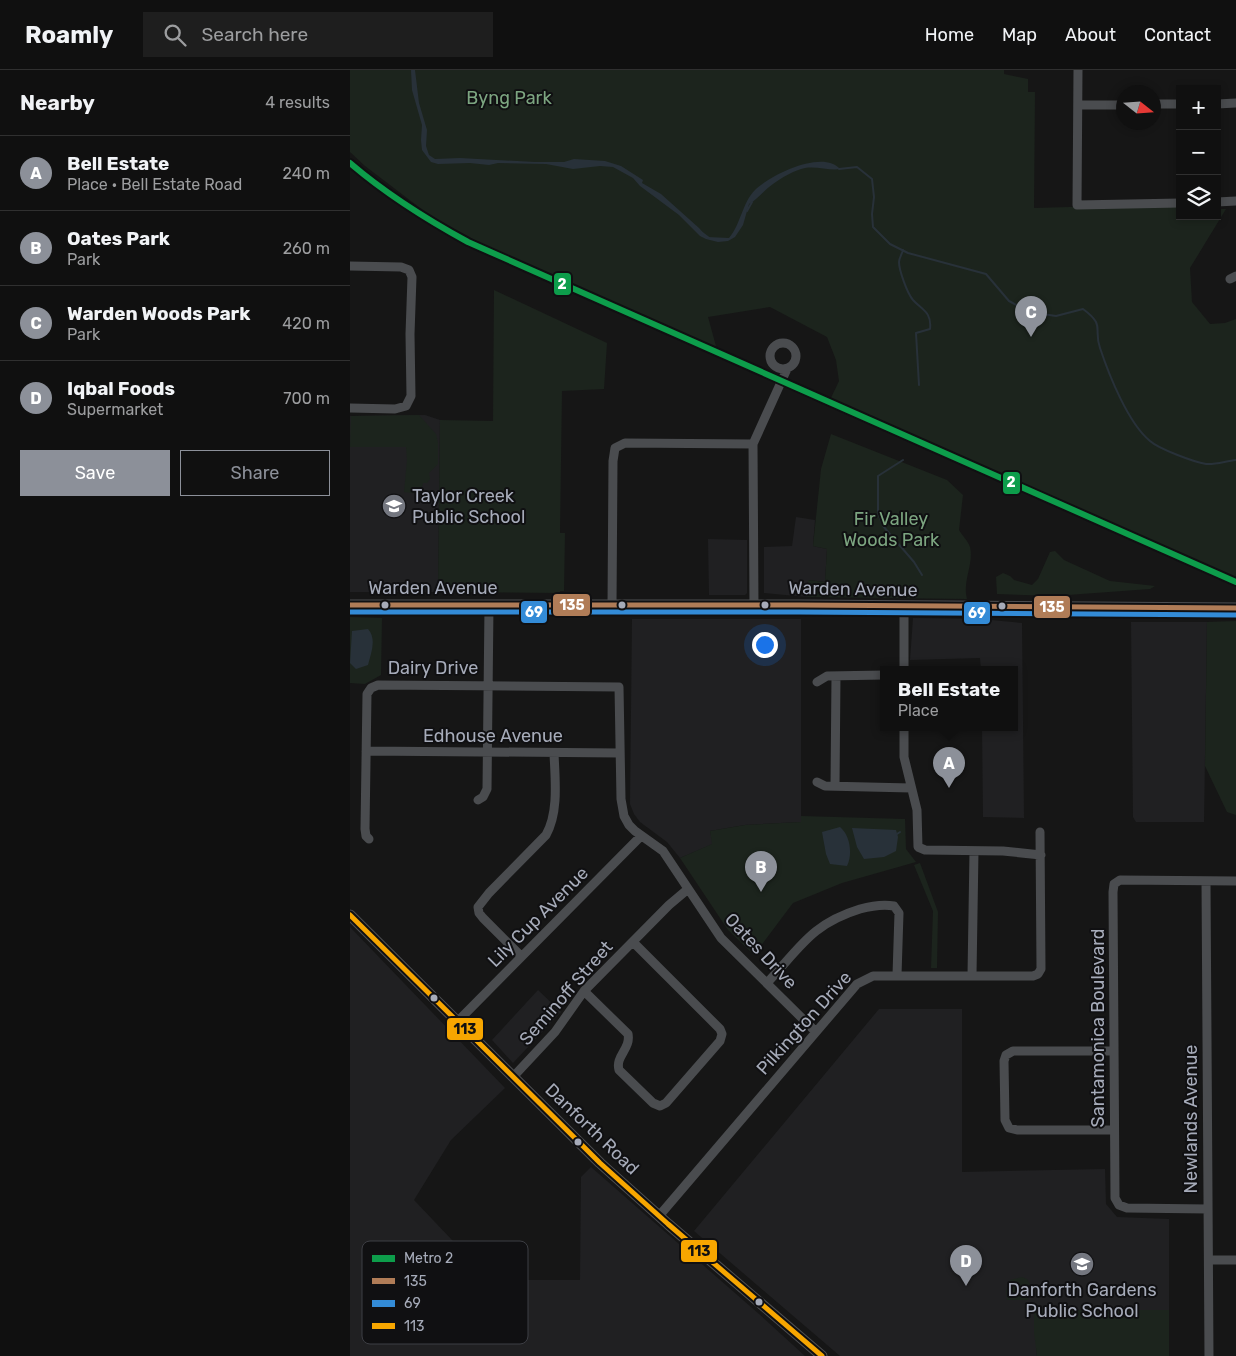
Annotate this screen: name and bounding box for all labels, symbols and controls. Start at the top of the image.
search box [143,12,493,57]
text: Roamly [25,21,113,49]
icon: search [161,21,189,49]
text: Search here [201,23,308,46]
text: Home [925,24,974,46]
text: Map [1002,24,1037,46]
text: About [1065,24,1116,46]
text: Contact [1144,24,1211,46]
north arrow [1116,85,1161,130]
map controls [1176,85,1221,220]
button: + [1176,85,1221,130]
park label: Byng Park [466,87,552,109]
text: Nearby [20,90,95,115]
text: 4 results [265,93,330,112]
button: − [1176,130,1221,175]
text: Bell Estate [67,152,169,175]
text: A [30,164,42,183]
text: 240 m [283,164,330,183]
text: Place · Bell Estate Road [67,175,242,194]
button: layers [1176,175,1221,220]
text: Oates Park [67,227,170,250]
text: B [30,239,42,258]
text: 260 m [283,239,330,258]
text: Park [67,250,100,269]
line badge: 2 [553,272,572,296]
text: 2 [557,276,567,293]
pin: C [1015,296,1047,337]
text: Warden Woods Park [67,302,250,325]
text: C [30,314,42,333]
text: 420 m [282,314,330,333]
text: Park [67,325,100,344]
text: Iqbal Foods [67,377,175,400]
text: D [30,389,42,408]
text: 700 m [283,389,330,408]
text: Supermarket [67,400,163,419]
button: Save [20,450,170,496]
button: Share [180,450,330,496]
line badge: 2 [1002,471,1021,495]
text: 2 [1006,474,1016,491]
place label: Taylor Creek Public School [412,485,525,528]
school or university icon: Taylor Creek Public School [381,493,407,519]
park label: Fir Valley Woods Park [843,508,940,551]
street label: Warden Avenue [368,577,498,599]
street label: Warden Avenue [788,577,918,601]
line badge: 135 [552,593,591,617]
line badge: 135 [1033,595,1071,619]
text: 135 [559,597,585,614]
text: 135 [1039,599,1065,616]
unlabelled marker [380,600,390,610]
line badge: 69 [520,600,548,624]
unlabelled marker [617,600,627,610]
unlabelled marker [760,600,770,610]
line badge: 69 [963,601,991,625]
unlabelled marker [997,601,1007,611]
text: 69 [525,604,543,621]
text: 69 [968,605,986,622]
your location [752,632,778,658]
street label: Dairy Drive [388,657,478,679]
popup [880,666,1018,731]
text: Bell Estate [898,678,1000,701]
text: Place [898,701,939,720]
street label: Edhouse Avenue [423,725,563,747]
pin: A [933,747,965,788]
pin: B [745,851,777,892]
street label: Lily Cup Avenue [483,862,593,972]
street label: Oates Drive [720,908,802,994]
street label: Santamonica Boulevard [1087,929,1109,1128]
street label: Seminoff Street [515,936,617,1050]
street label: Pilkington Drive [752,967,856,1079]
unlabelled marker [429,993,439,1003]
line badge: 113 [446,1017,484,1041]
text: 113 [453,1021,477,1038]
street label: Newlands Avenue [1180,1045,1202,1193]
street label: Danforth Road [540,1079,644,1179]
unlabelled marker [573,1137,583,1147]
line badge: 113 [680,1239,718,1263]
legend [362,1241,528,1344]
text: 113 [687,1243,711,1260]
pin: D [950,1245,982,1286]
text: Metro 2 [404,1250,453,1267]
school or university icon: Danforth Gardens Public School [1069,1251,1095,1277]
text: 135 [404,1273,427,1290]
place label: Danforth Gardens Public School [1007,1279,1157,1322]
text: 69 [404,1295,421,1312]
unlabelled marker [754,1297,764,1307]
text: 113 [404,1318,424,1335]

